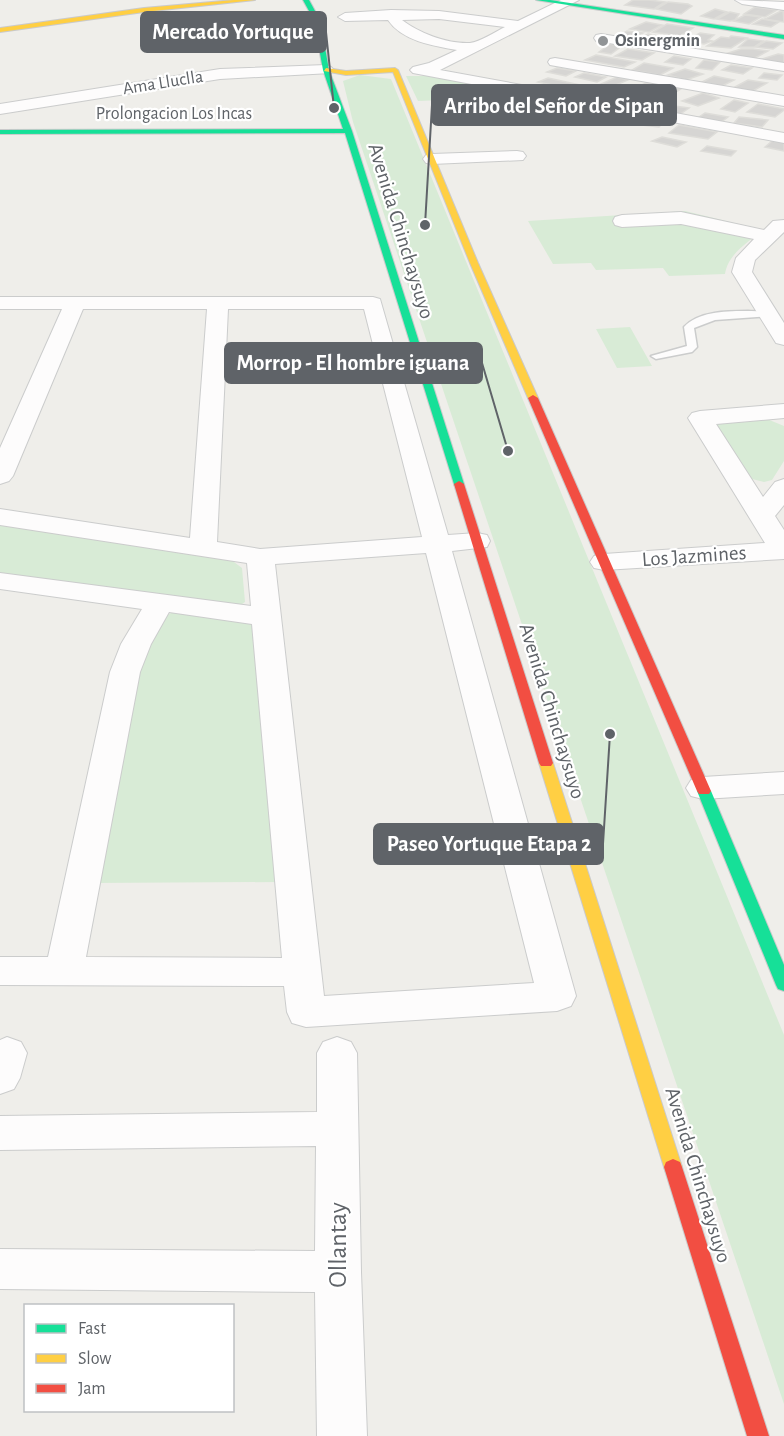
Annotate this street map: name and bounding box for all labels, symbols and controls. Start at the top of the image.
callout: Mercado Yortuque [141,12,326,52]
text: Mercado Yortuque [152,21,314,43]
place label: Osinergmin [615,32,700,50]
marker: Osinergmin [596,34,610,48]
street label: Ama Lluclla [122,68,204,98]
callout: Arribo del Señor de Sipan [432,85,676,125]
text: Arribo del Señor de Sipan [444,95,664,117]
street label: Prolongacion Los Incas [96,105,252,123]
street label: Avenida Chinchaysuyo [364,141,438,321]
callout: Morrop - El hombre iguana [225,343,482,383]
text: Morrop - El hombre iguana [236,352,470,374]
street label: Los Jazmines [641,542,747,570]
street label: Avenida Chinchaysuyo [515,621,589,801]
callout: Paseo Yortuque Etapa 2 [374,824,603,864]
text: Paseo Yortuque Etapa 2 [387,833,591,855]
street label: Avenida Chinchaysuyo [661,1085,735,1265]
street label: Ollantay [325,1202,351,1288]
legend [24,1304,234,1412]
text: Fast [78,1320,106,1338]
text: Slow [78,1350,111,1368]
text: Jam [78,1380,106,1398]

